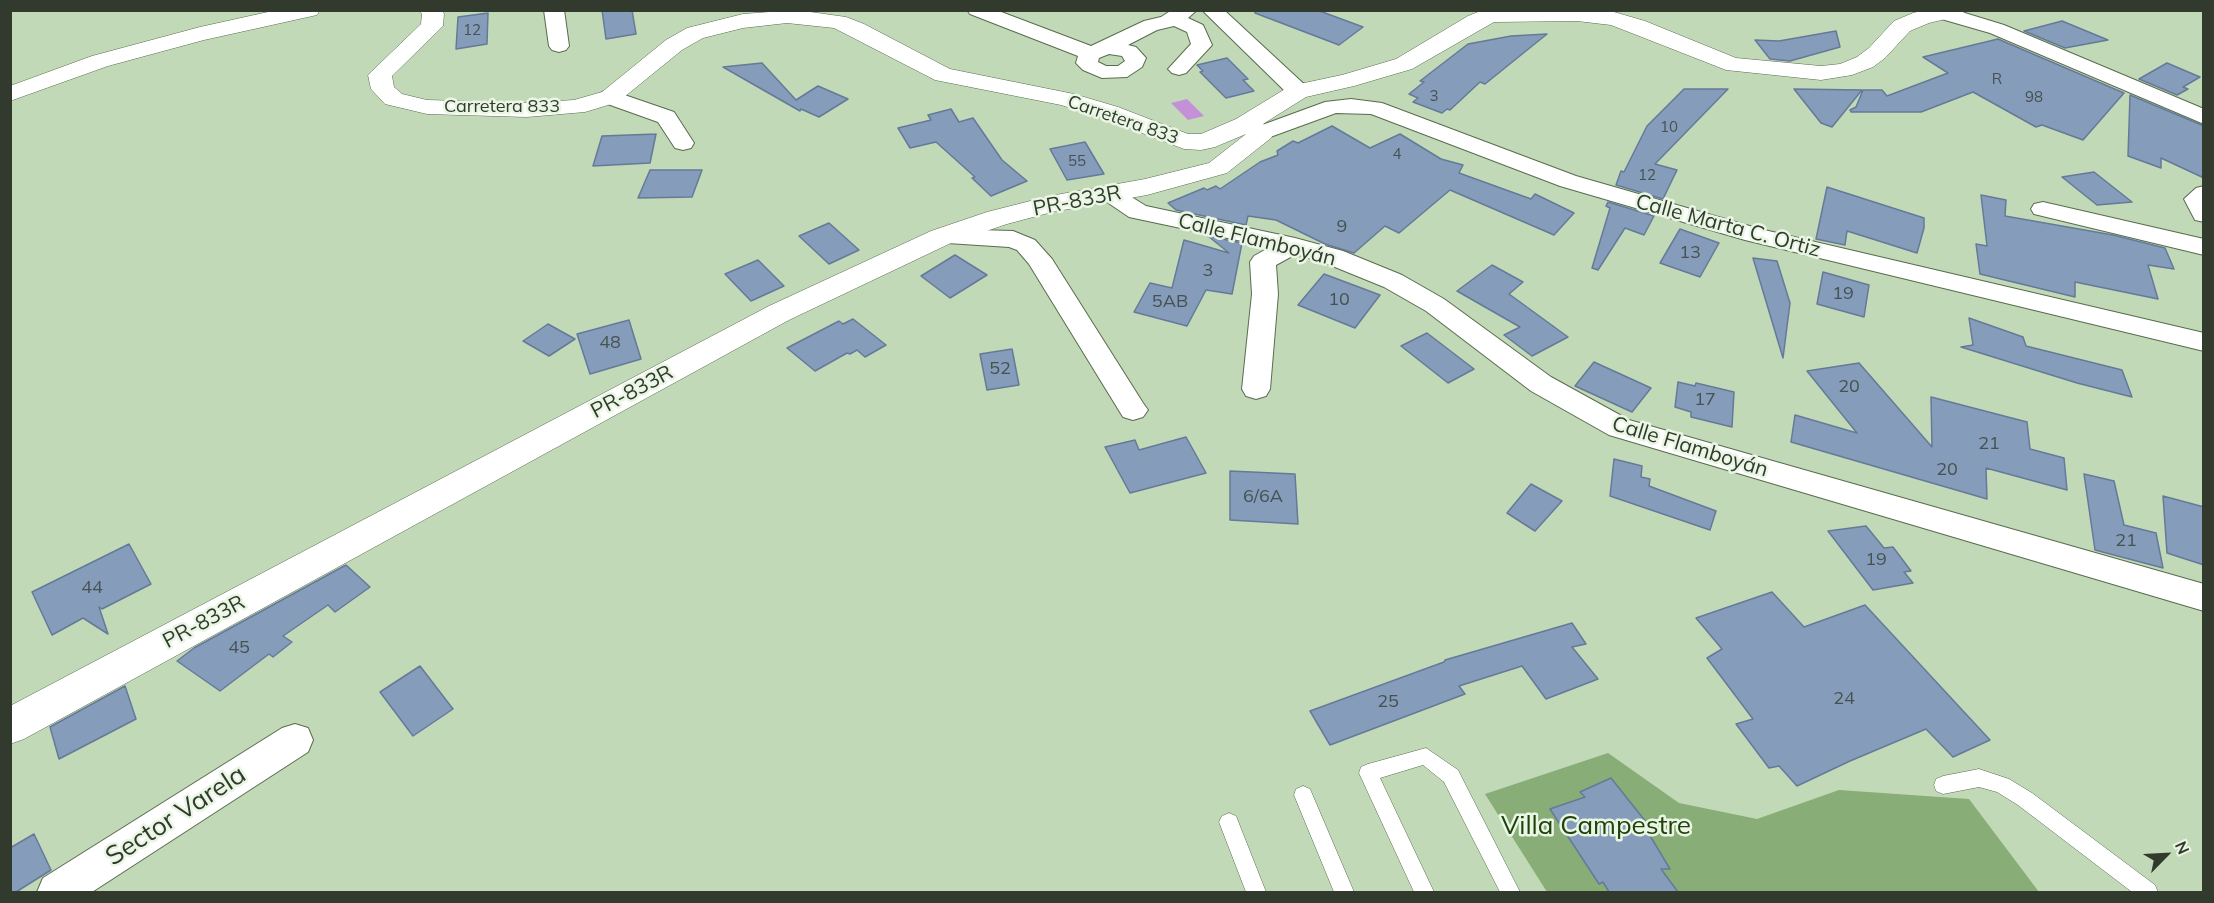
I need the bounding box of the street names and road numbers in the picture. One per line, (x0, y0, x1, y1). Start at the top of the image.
street label: Carretera 833 (1065, 91, 1181, 149)
street label: Carretera 833 (444, 96, 560, 118)
street label: PR-833R (1031, 180, 1123, 222)
street label: Calle Marta C. Ortiz (1633, 189, 1823, 263)
street label: Calle Flamboyán (1175, 208, 1339, 272)
street label: PR-833R (587, 360, 677, 424)
street label: Calle Flamboyán (1609, 411, 1771, 483)
street label: PR-833R (159, 590, 249, 654)
street label: Sector Varela (100, 759, 252, 873)

